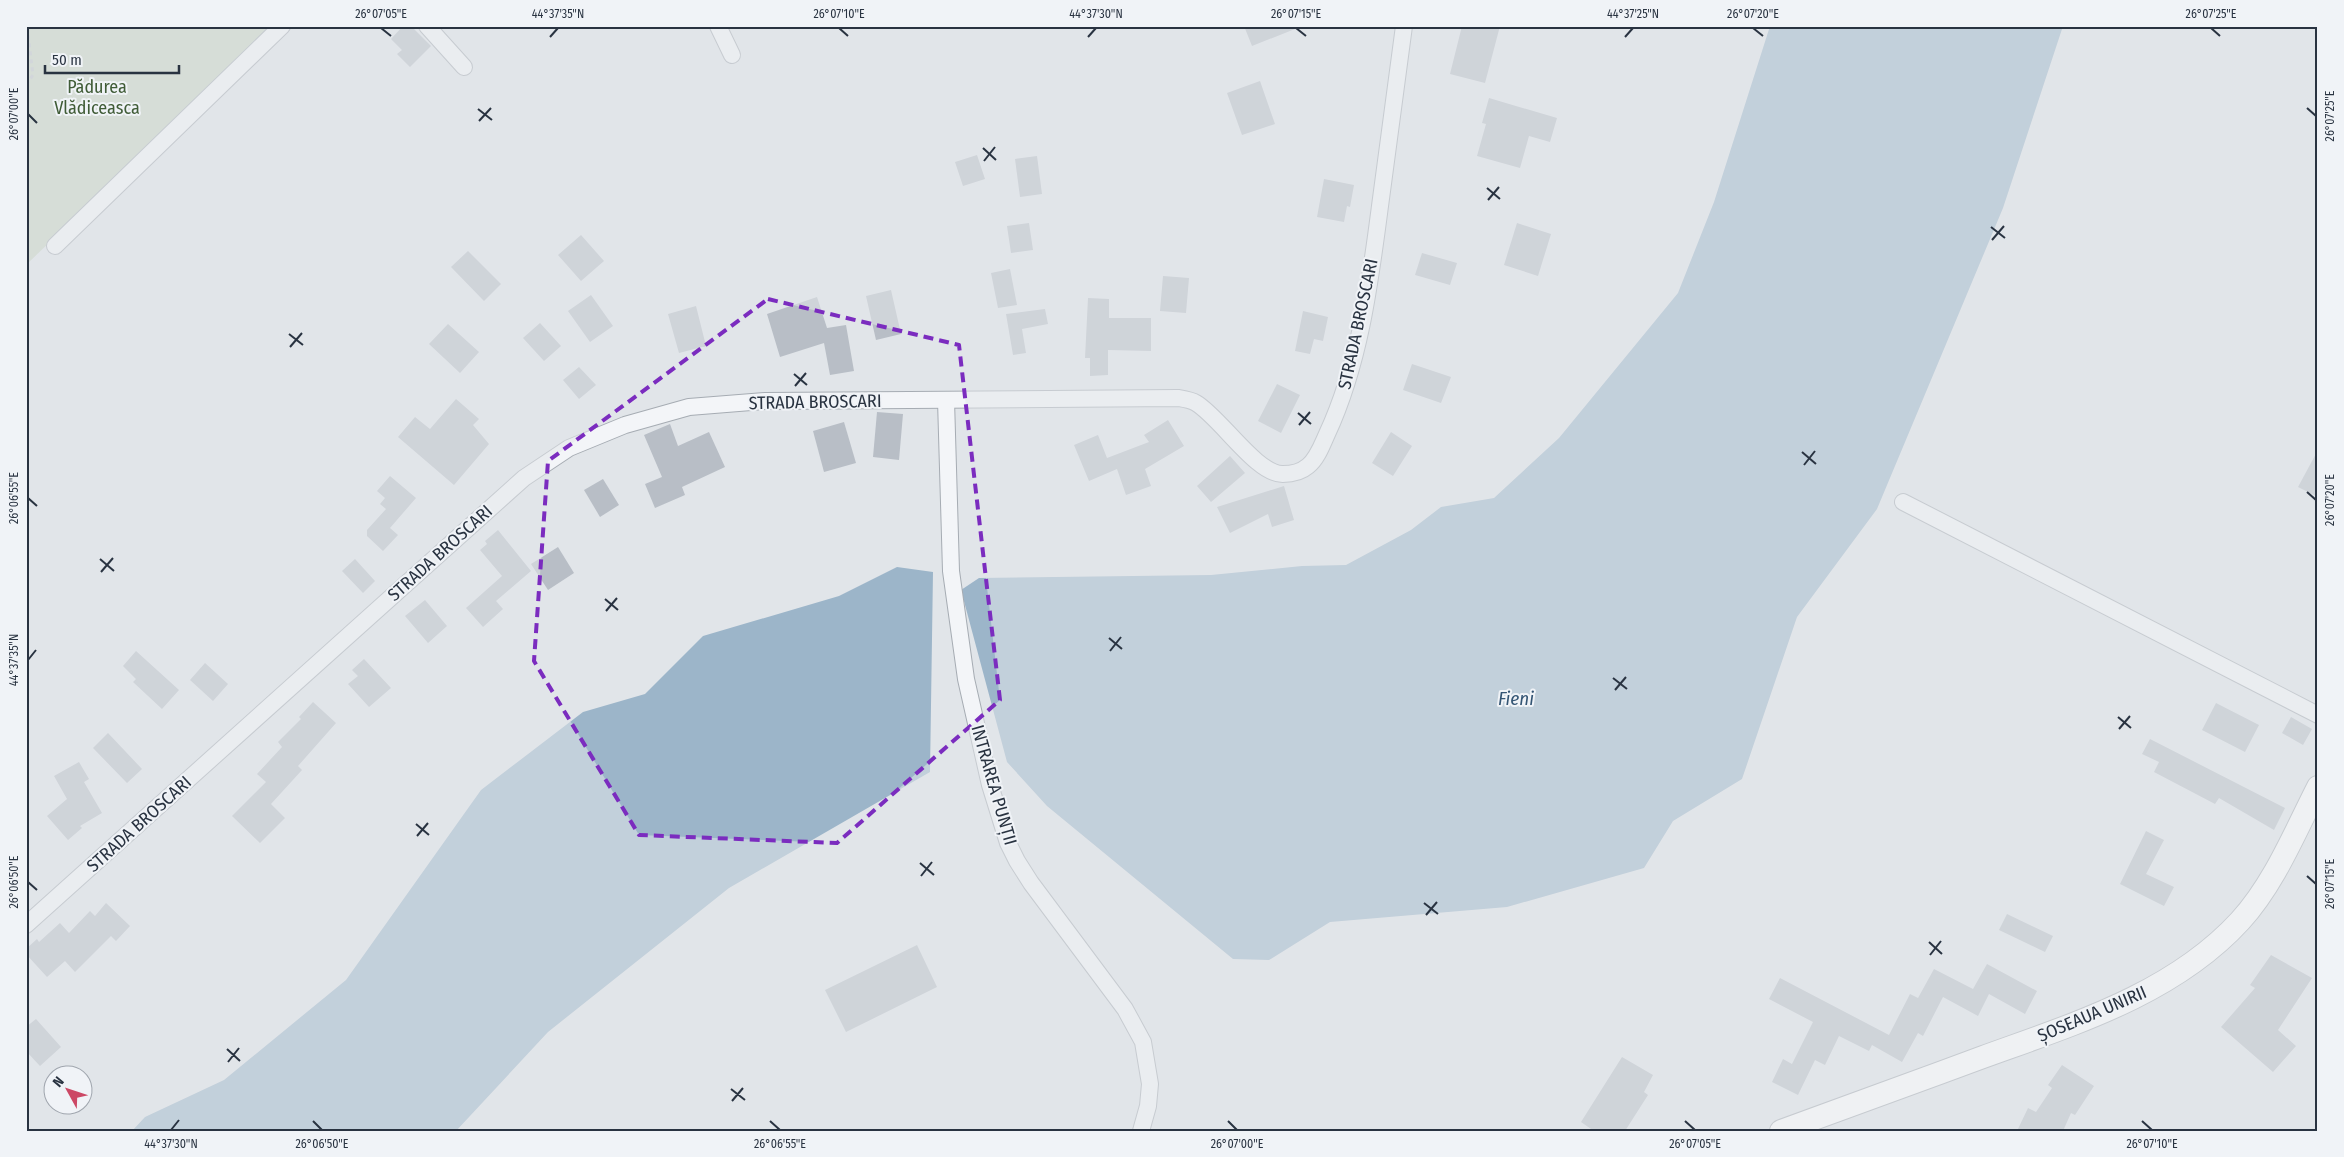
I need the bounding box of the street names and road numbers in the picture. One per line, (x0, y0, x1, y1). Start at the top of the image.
street label: STRADA BROSCARI (1333, 257, 1383, 391)
street label: STRADA BROSCARI (748, 390, 882, 414)
street label: STRADA BROSCARI (383, 500, 497, 606)
street label: INTRAREA PUNȚII (966, 722, 1022, 848)
street label: STRADA BROSCARI (82, 771, 196, 877)
street label: ȘOSEAUA UNIRII (2034, 981, 2150, 1047)

